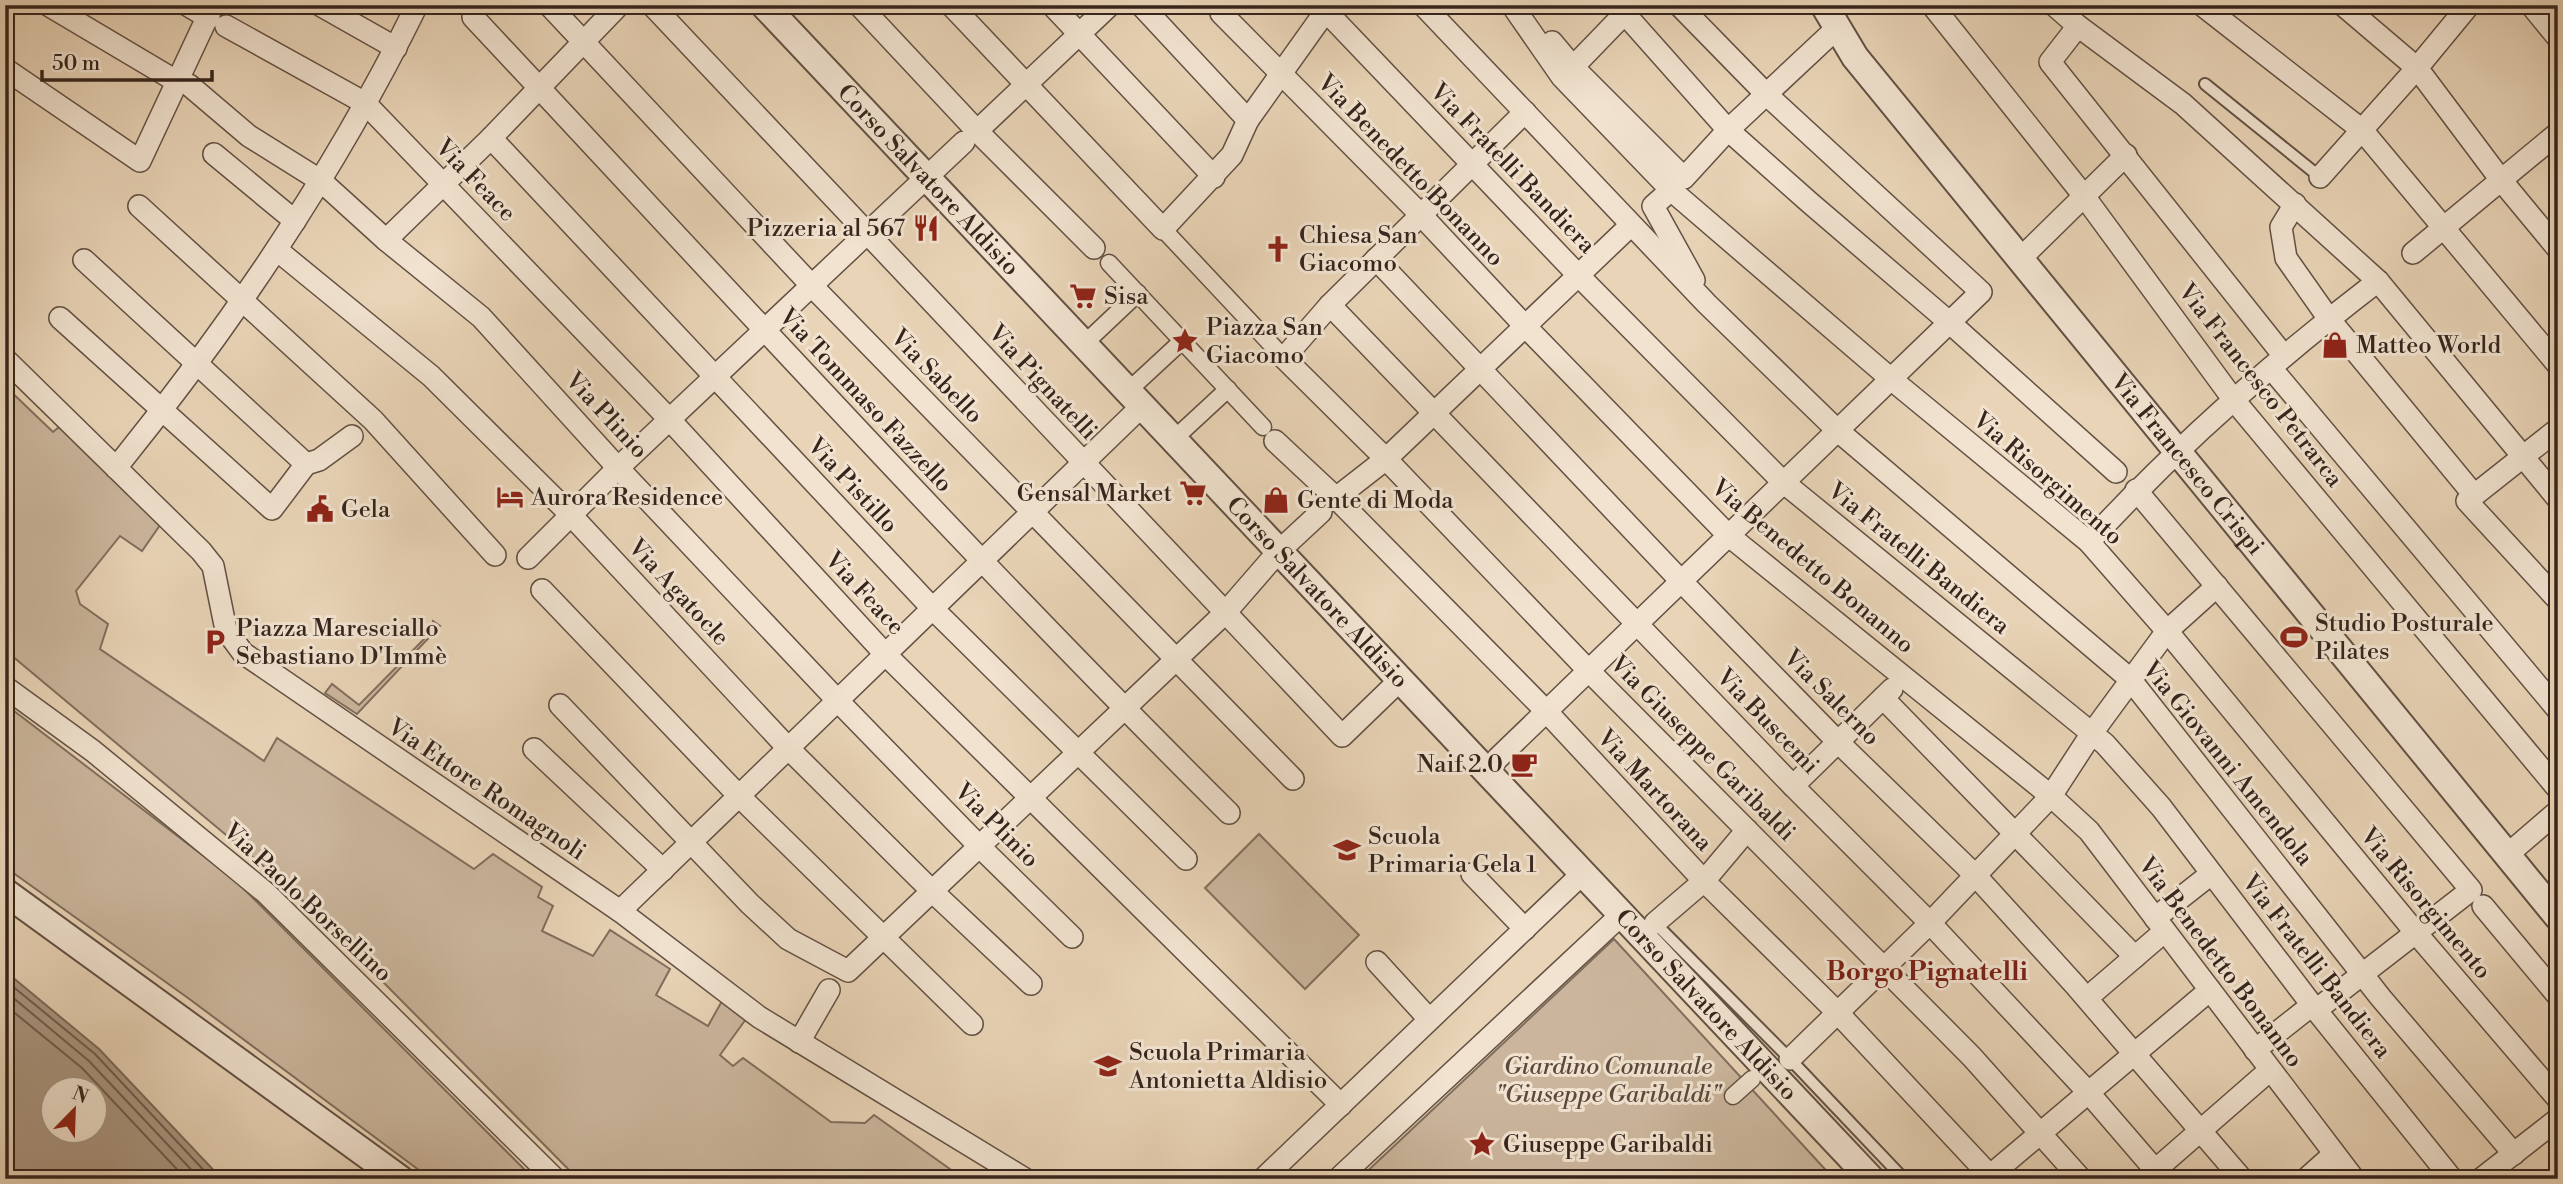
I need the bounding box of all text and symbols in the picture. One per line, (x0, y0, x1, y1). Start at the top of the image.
scale bar (42, 38, 212, 82)
text: 50 m (52, 51, 100, 77)
street label: Via Benedetto Bonanno (1310, 67, 1510, 273)
street label: Via Fratelli Bandiera (1422, 76, 1602, 261)
street label: Corso Salvatore Aldisio (830, 78, 1026, 283)
street label: Via Feace (428, 132, 522, 228)
restaurant icon: Pizzeria al 567 (911, 213, 941, 243)
place label: Pizzeria al 567 (747, 214, 905, 244)
place label: Chiesa San Giacomo (1299, 221, 1418, 279)
church icon: Chiesa San Giacomo (1263, 234, 1293, 264)
street label: Via Francesco Petrarca (2171, 277, 2350, 494)
supermarket icon: Sisa (1068, 281, 1098, 311)
place label: Sisa (1104, 282, 1149, 312)
street label: Via Tommaso Fazzello (771, 301, 959, 499)
place label: Piazza San Giacomo (1206, 313, 1323, 371)
street label: Via Pignatelli (981, 318, 1103, 447)
street label: Via Sabello (883, 322, 989, 430)
place icon: Piazza San Giacomo (1170, 326, 1200, 356)
shop icon: Matteo World (2320, 330, 2350, 360)
place label: Matteo World (2356, 331, 2501, 361)
street label: Via Plinio (558, 365, 654, 465)
street label: Via Francesco Crispi (2103, 367, 2270, 562)
street label: Via Risorgimento (1965, 405, 2128, 552)
street label: Via Pistillo (800, 431, 904, 540)
street label: Via Benedetto Bonanno (1704, 472, 1920, 661)
street label: Via Fratelli Bandiera (1820, 475, 2016, 642)
supermarket icon: Gensal Market (1178, 478, 1208, 508)
place label: Gensal Market (1017, 479, 1172, 509)
hotel icon: Aurora Residence (495, 482, 525, 512)
place label: Aurora Residence (530, 483, 723, 513)
shop icon: Gente di Moda (1261, 485, 1291, 515)
place label: Gente di Moda (1297, 486, 1454, 516)
street label: Corso Salvatore Aldisio (1219, 491, 1414, 695)
public building icon: Gela (305, 494, 335, 524)
place label: Gela (341, 495, 391, 525)
street label: Via Agatocle (620, 532, 735, 652)
street label: Via Feace (817, 545, 911, 642)
place label: Studio Posturale Pilates (2315, 609, 2494, 667)
place label: Piazza Maresciallo Sebastiano D'Immè (236, 614, 447, 672)
sports icon: Studio Posturale Pilates (2279, 622, 2309, 652)
parking icon: Piazza Maresciallo Sebastiano D'Immè (200, 627, 230, 657)
street label: Via Salerno (1776, 642, 1886, 752)
street label: Via Giuseppe Garibaldi (1602, 649, 1802, 848)
street label: Via Giovanni Amendola (2135, 654, 2320, 873)
street label: Via Buscemi (1709, 662, 1825, 781)
street label: Via Ettore Romagnoli (381, 712, 592, 867)
street label: Via Martorana (1590, 723, 1719, 858)
cafe icon: Naif 2.0 (1509, 749, 1539, 779)
place label: Naif 2.0 (1417, 750, 1503, 780)
street label: Via Plinio (947, 776, 1045, 874)
street label: Via Paolo Borsellino (216, 816, 398, 989)
street label: Via Risorgimento (2352, 821, 2497, 986)
place label: Scuola Primaria Gela 1 (1368, 822, 1537, 880)
school or university icon: Scuola Primaria Gela 1 (1332, 835, 1362, 865)
street label: Via Benedetto Bonanno (2131, 851, 2309, 1074)
street label: Via Fratelli Bandiera (2234, 868, 2398, 1065)
street label: Corso Salvatore Aldisio (1608, 903, 1803, 1108)
district label: Borgo Pignatelli (1826, 956, 2028, 988)
place label: Scuola Primaria Antonietta Aldisio (1128, 1038, 1327, 1096)
school or university icon: Scuola Primaria Antonietta Aldisio (1093, 1051, 1123, 1081)
park label: Giardino Comunale "Giuseppe Garibaldi" (1495, 1052, 1723, 1110)
north arrow (38, 1076, 108, 1146)
text: N (69, 1081, 92, 1109)
place icon: Giuseppe Garibaldi (1467, 1129, 1497, 1159)
place label: Giuseppe Garibaldi (1503, 1130, 1713, 1160)

